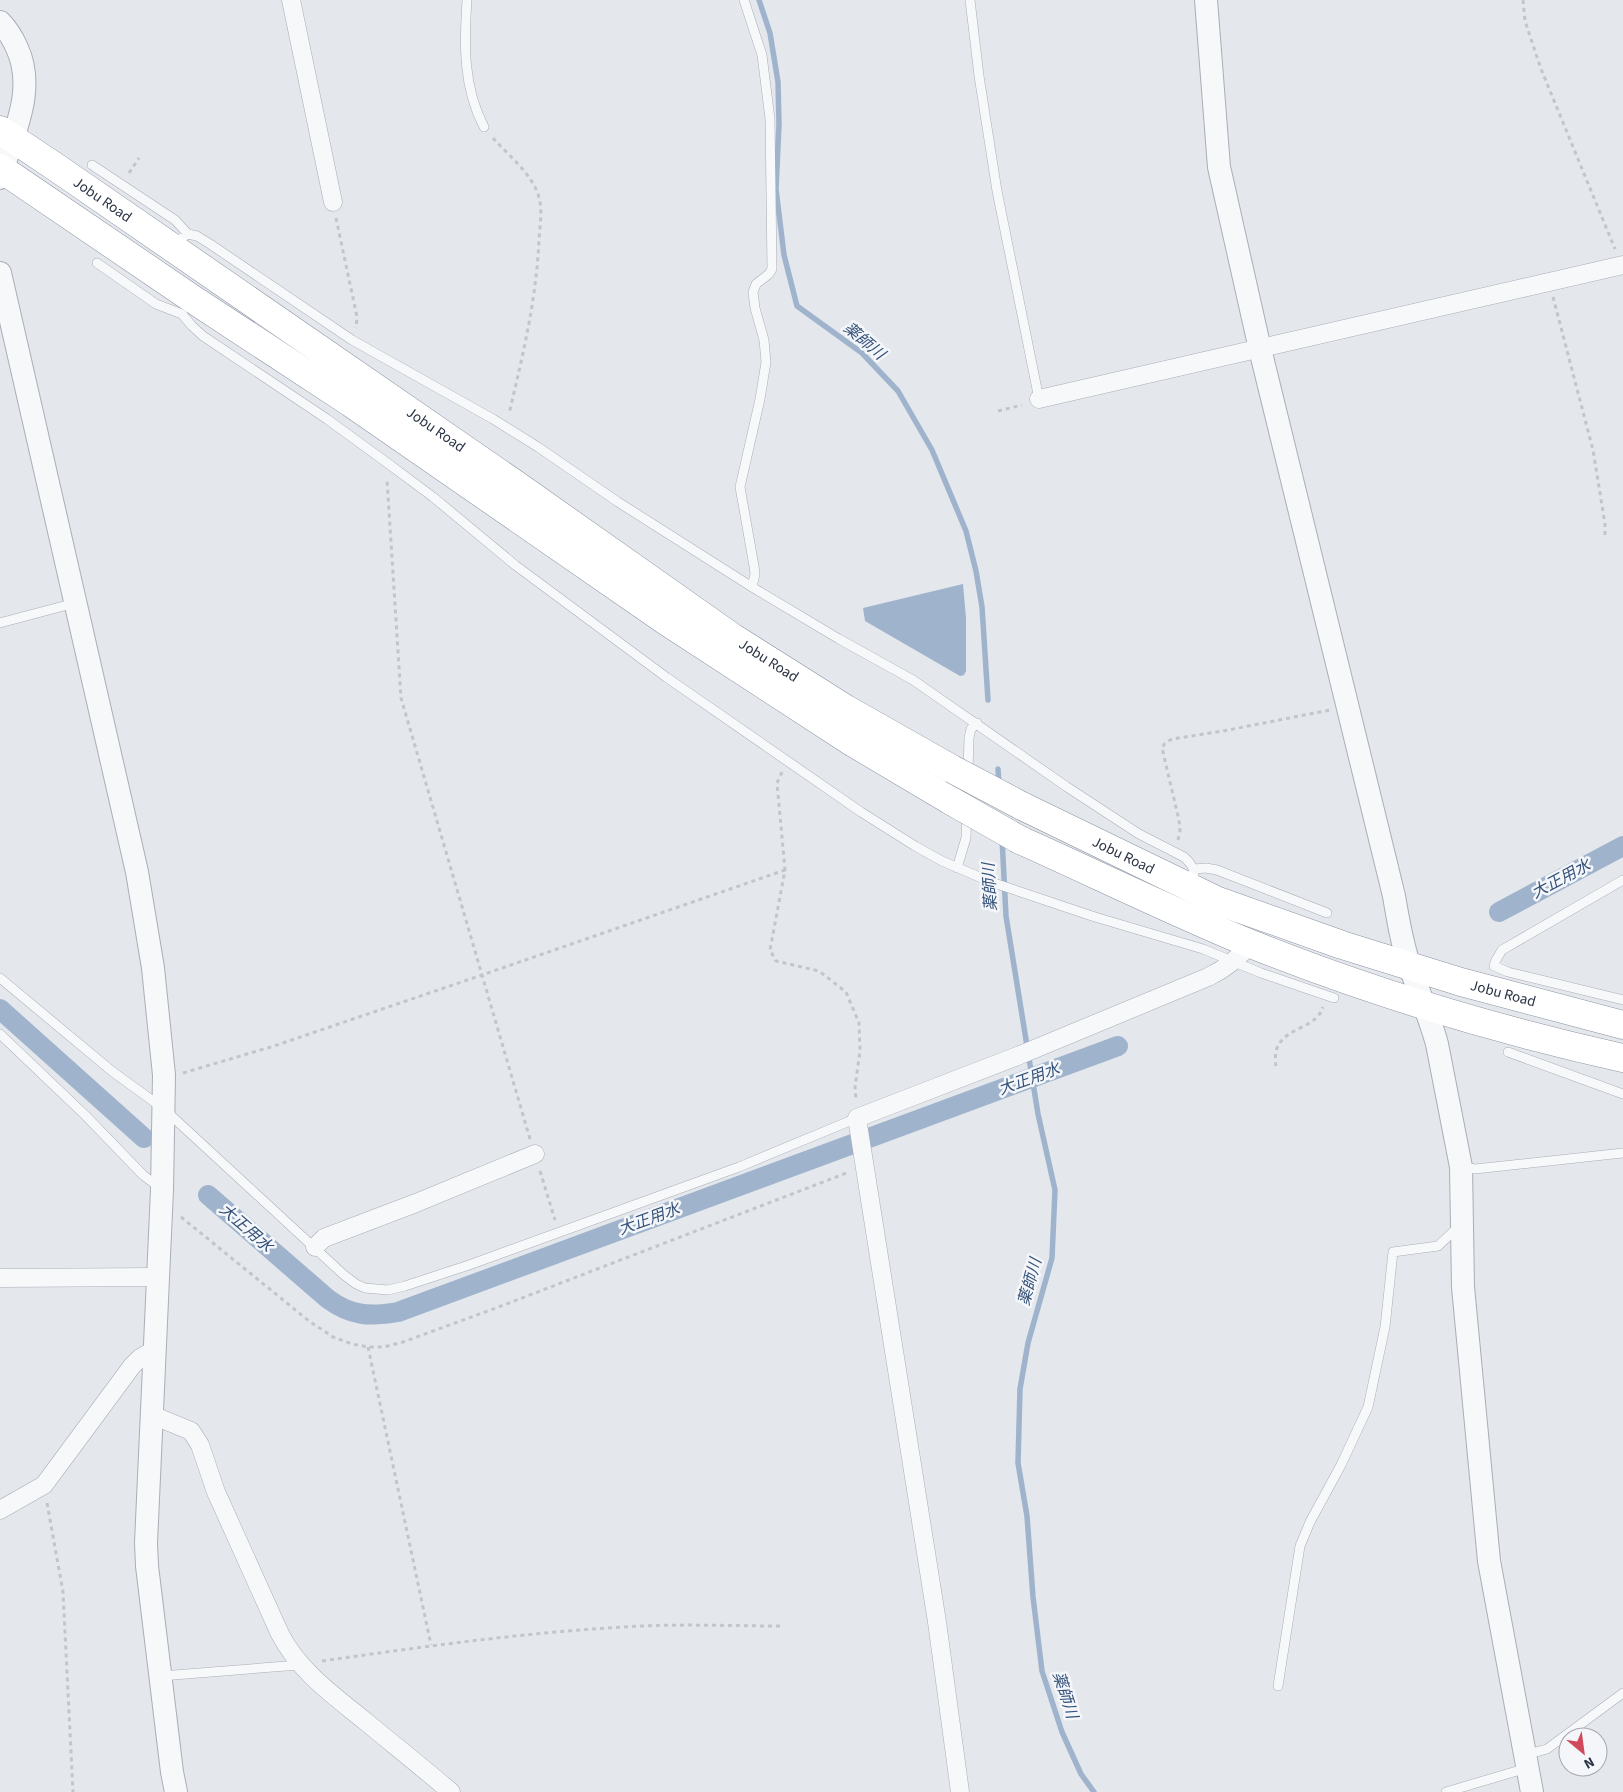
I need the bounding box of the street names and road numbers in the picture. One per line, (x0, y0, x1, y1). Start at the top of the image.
street label: Jobu Road (69, 172, 136, 227)
street label: Jobu Road (402, 402, 470, 457)
street label: Jobu Road (735, 633, 803, 687)
street label: Jobu Road (1089, 831, 1158, 879)
street label: Jobu Road (1468, 974, 1538, 1012)

